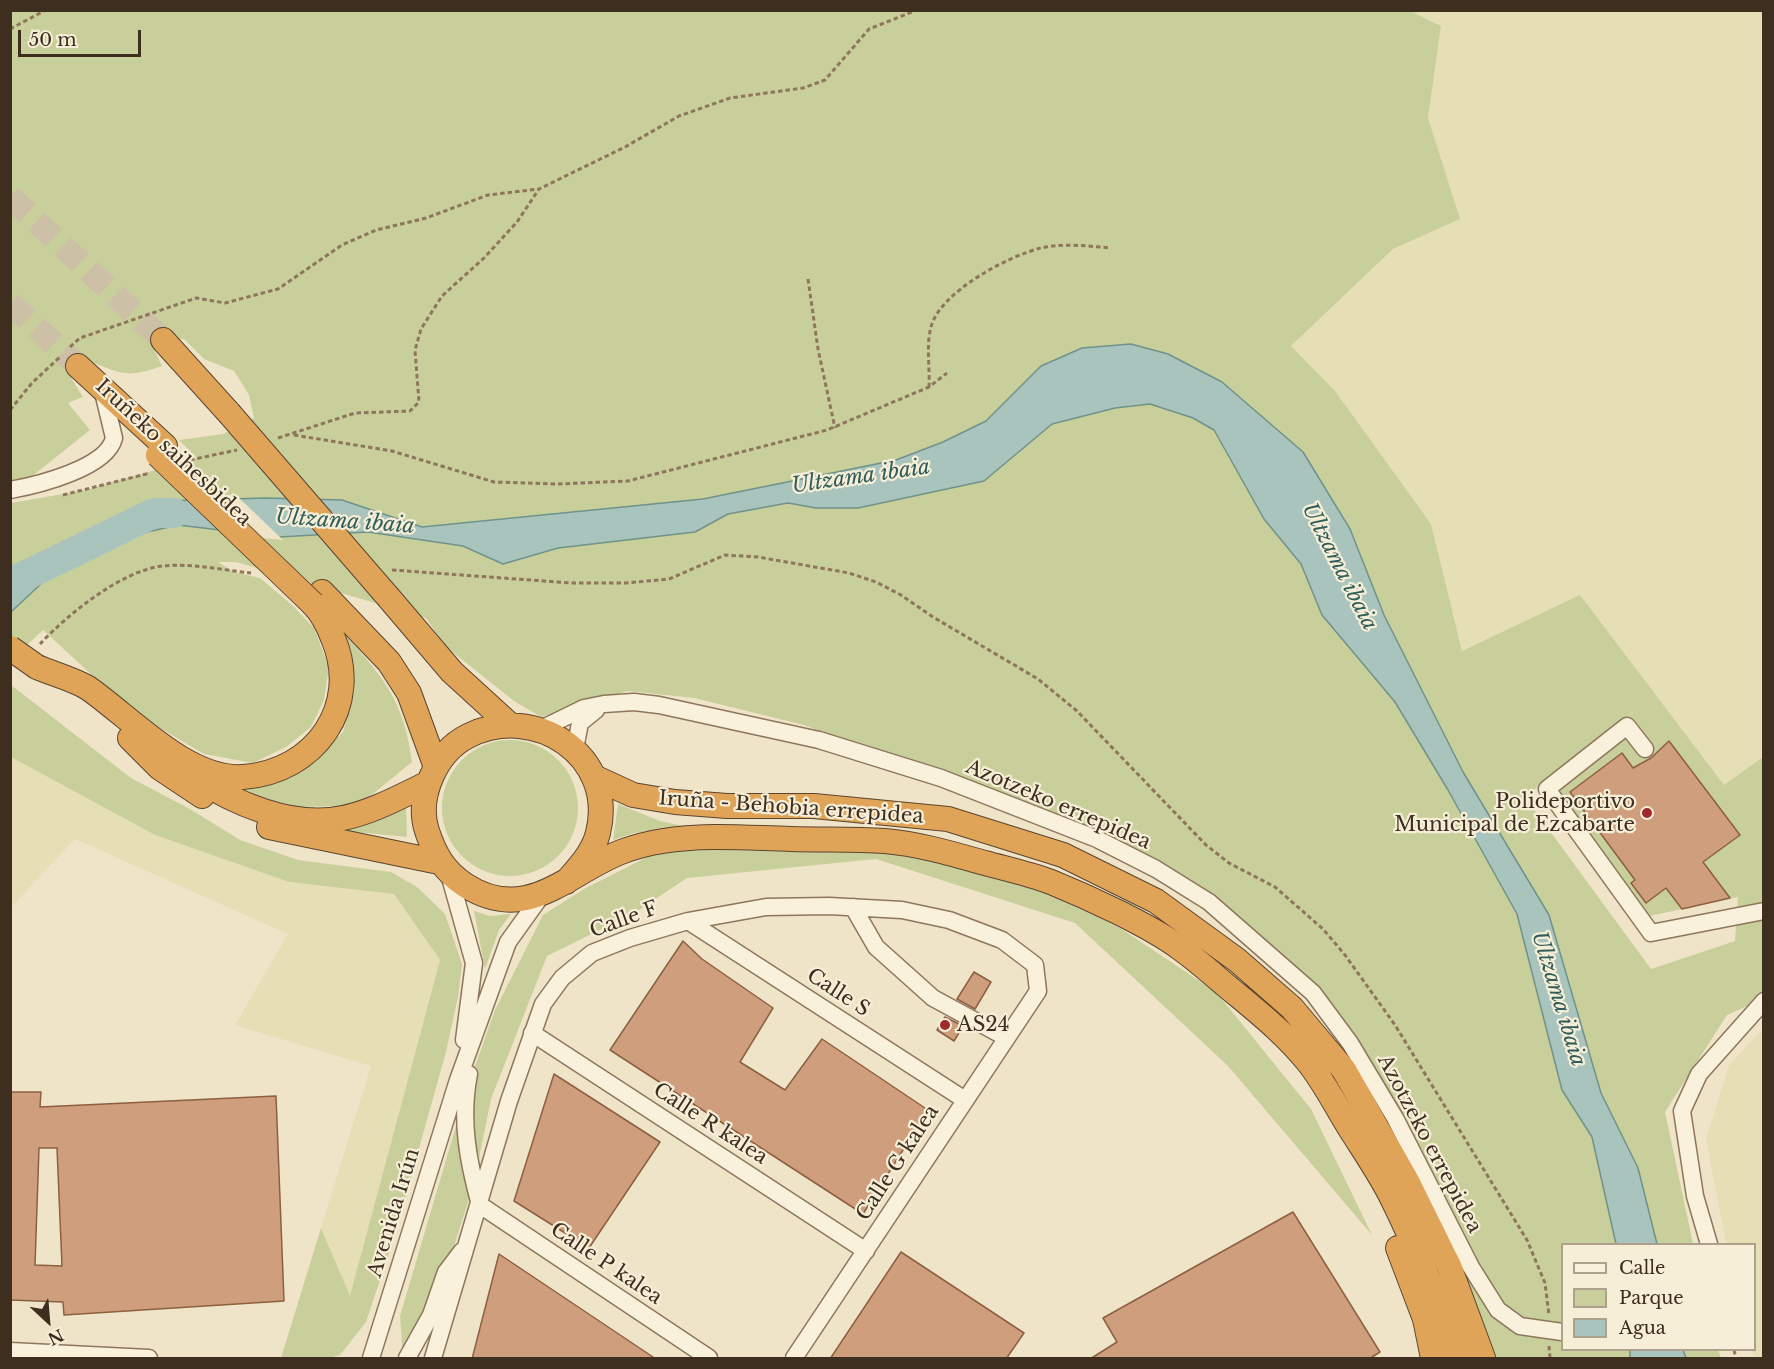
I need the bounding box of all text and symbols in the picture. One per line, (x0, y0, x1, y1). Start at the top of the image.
scale bar (21, 18, 144, 56)
text: 50 m (29, 29, 77, 51)
street label: Iruñeko saihesbidea (90, 375, 256, 531)
water label: Ultzama ibaia (790, 455, 932, 499)
water label: Ultzama ibaia (1296, 499, 1382, 635)
water label: Ultzama ibaia (275, 505, 415, 539)
street label: Azotzeko errepidea (962, 755, 1154, 855)
street label: Iruña - Behobia errepidea (658, 787, 924, 829)
place label: Polideportivo Municipal de Ezcabarte (1394, 790, 1635, 837)
marker: Polideportivo Municipal de Ezcabarte (1640, 806, 1654, 820)
street label: Calle F (587, 897, 661, 943)
water label: Ultzama ibaia (1526, 929, 1590, 1069)
street label: Calle S (802, 964, 874, 1022)
place label: AS24 (957, 1013, 1009, 1037)
marker: AS24 (938, 1018, 952, 1032)
street label: Azotzeko errepidea (1372, 1051, 1486, 1237)
street label: Calle R kalea (648, 1078, 772, 1170)
street label: Calle G kalea (852, 1101, 944, 1225)
street label: Avenida Irún (363, 1146, 425, 1280)
street label: Calle P kalea (546, 1218, 666, 1310)
legend (1561, 1243, 1756, 1351)
text: Calle (1619, 1257, 1665, 1279)
text: Parque (1619, 1287, 1684, 1309)
north arrow (18, 1291, 78, 1351)
text: Agua (1619, 1317, 1666, 1339)
text: N (45, 1325, 67, 1349)

